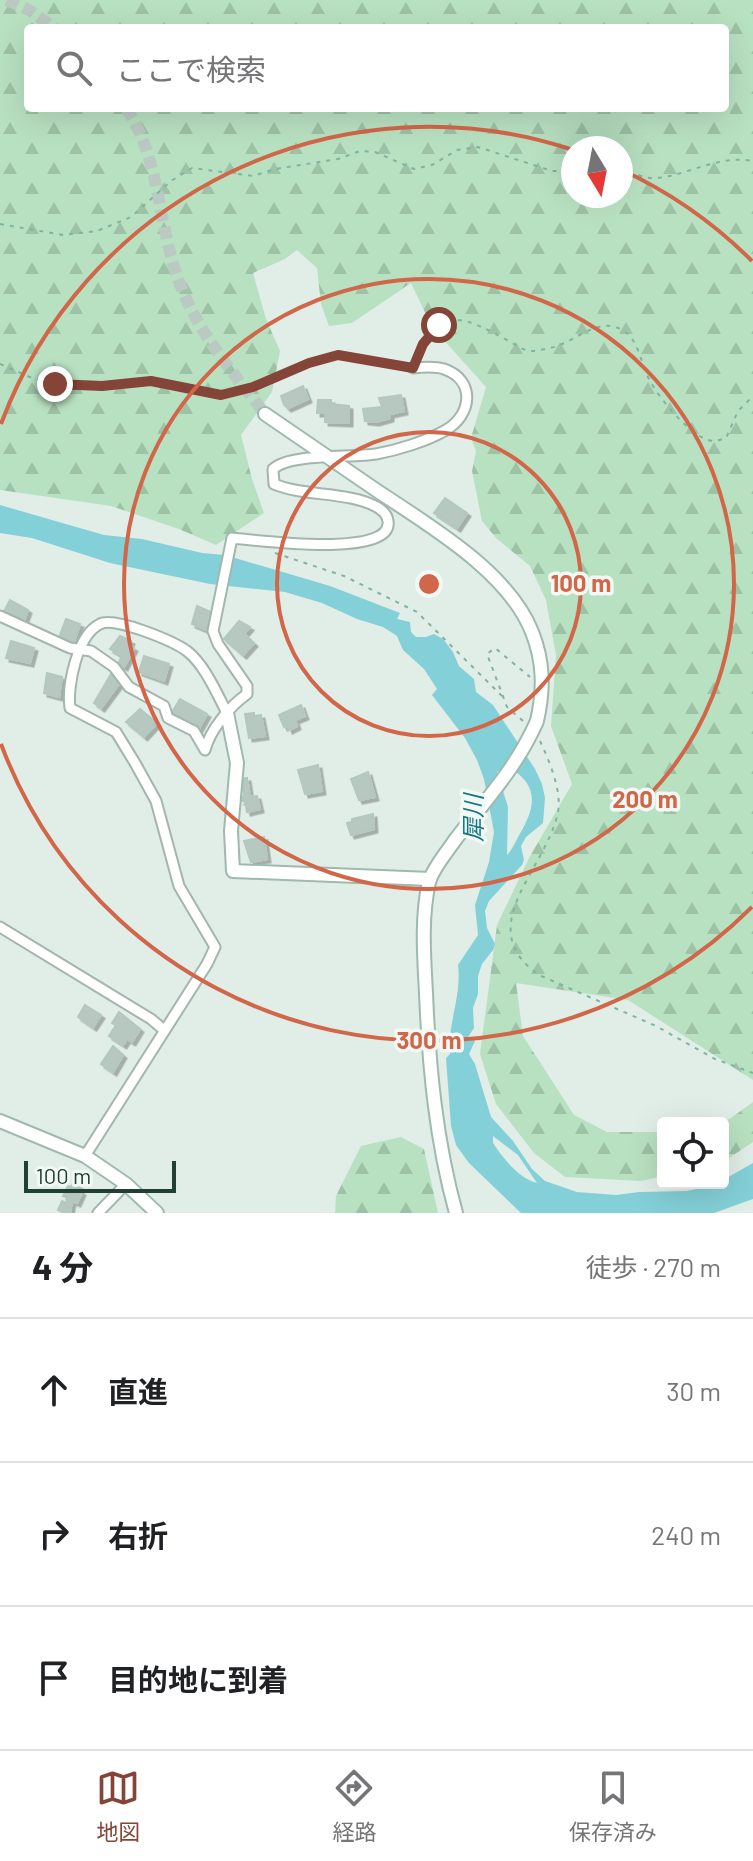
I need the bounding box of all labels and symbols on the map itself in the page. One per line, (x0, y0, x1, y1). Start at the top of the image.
north arrow (561, 136, 633, 208)
route start (421, 307, 457, 343)
route end (37, 366, 73, 402)
text: 100 m (551, 568, 611, 597)
centre of rings (415, 570, 443, 598)
text: 200 m (612, 784, 678, 813)
water label: 犀川 (458, 791, 487, 842)
text: 300 m (396, 1025, 462, 1054)
scale bar (24, 1157, 176, 1193)

